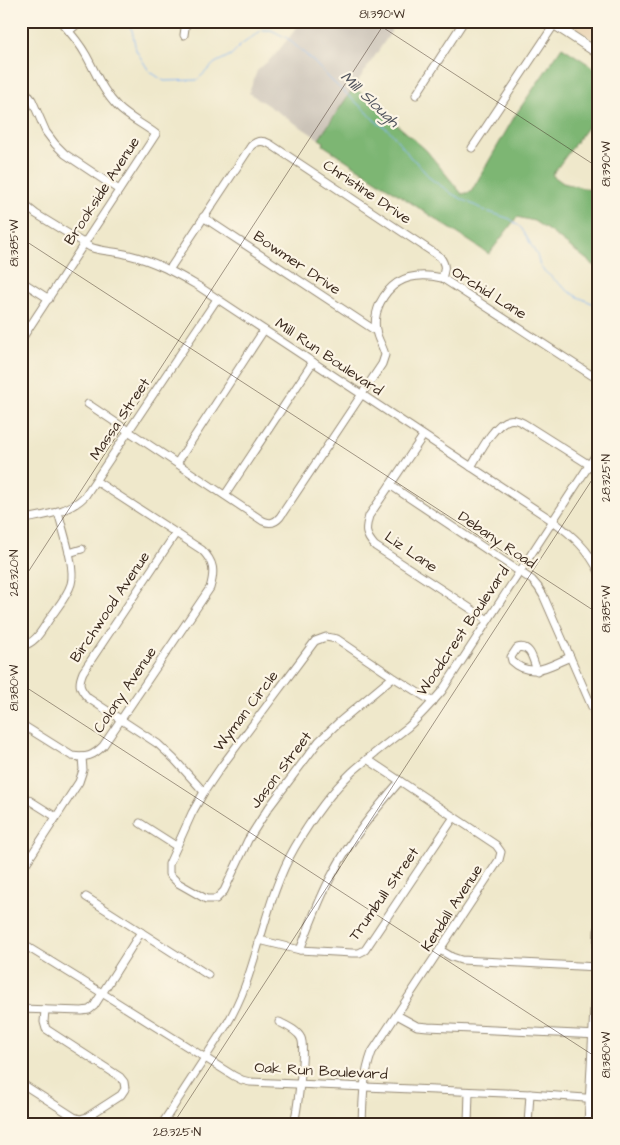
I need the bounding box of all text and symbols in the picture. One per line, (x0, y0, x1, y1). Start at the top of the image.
text: 81.390°W (359, 6, 405, 23)
water label: Mill Slough (335, 66, 405, 133)
street label: Brookside Avenue (59, 133, 145, 249)
text: 81.390°W (598, 141, 615, 187)
street label: Christine Drive (319, 155, 415, 229)
text: 81.385°W (6, 219, 23, 267)
street label: Bowmer Drive (249, 226, 345, 300)
street label: Orchid Lane (447, 262, 531, 324)
street label: Mill Run Boulevard (271, 313, 387, 401)
street label: Massa Street (85, 374, 155, 464)
text: 28.325°N (598, 454, 615, 502)
street label: Debany Road (453, 506, 540, 575)
street label: Liz Lane (380, 527, 442, 577)
street label: Birchwood Avenue (65, 547, 155, 667)
text: 28.320°N (6, 549, 23, 597)
street label: Woodcrest Boulevard (412, 562, 515, 700)
text: 81.385°W (598, 585, 615, 633)
street label: Colony Avenue (88, 643, 163, 738)
text: 81.380°W (6, 664, 23, 711)
street label: Wyman Circle (209, 666, 284, 756)
street label: Jason Street (245, 727, 317, 813)
street label: Trumbull Street (344, 843, 424, 945)
street label: Kendall Avenue (416, 861, 488, 955)
text: 81.380°W (598, 1031, 615, 1078)
street label: Oak Run Boulevard (254, 1057, 388, 1085)
text: 28.325°N (153, 1124, 201, 1141)

